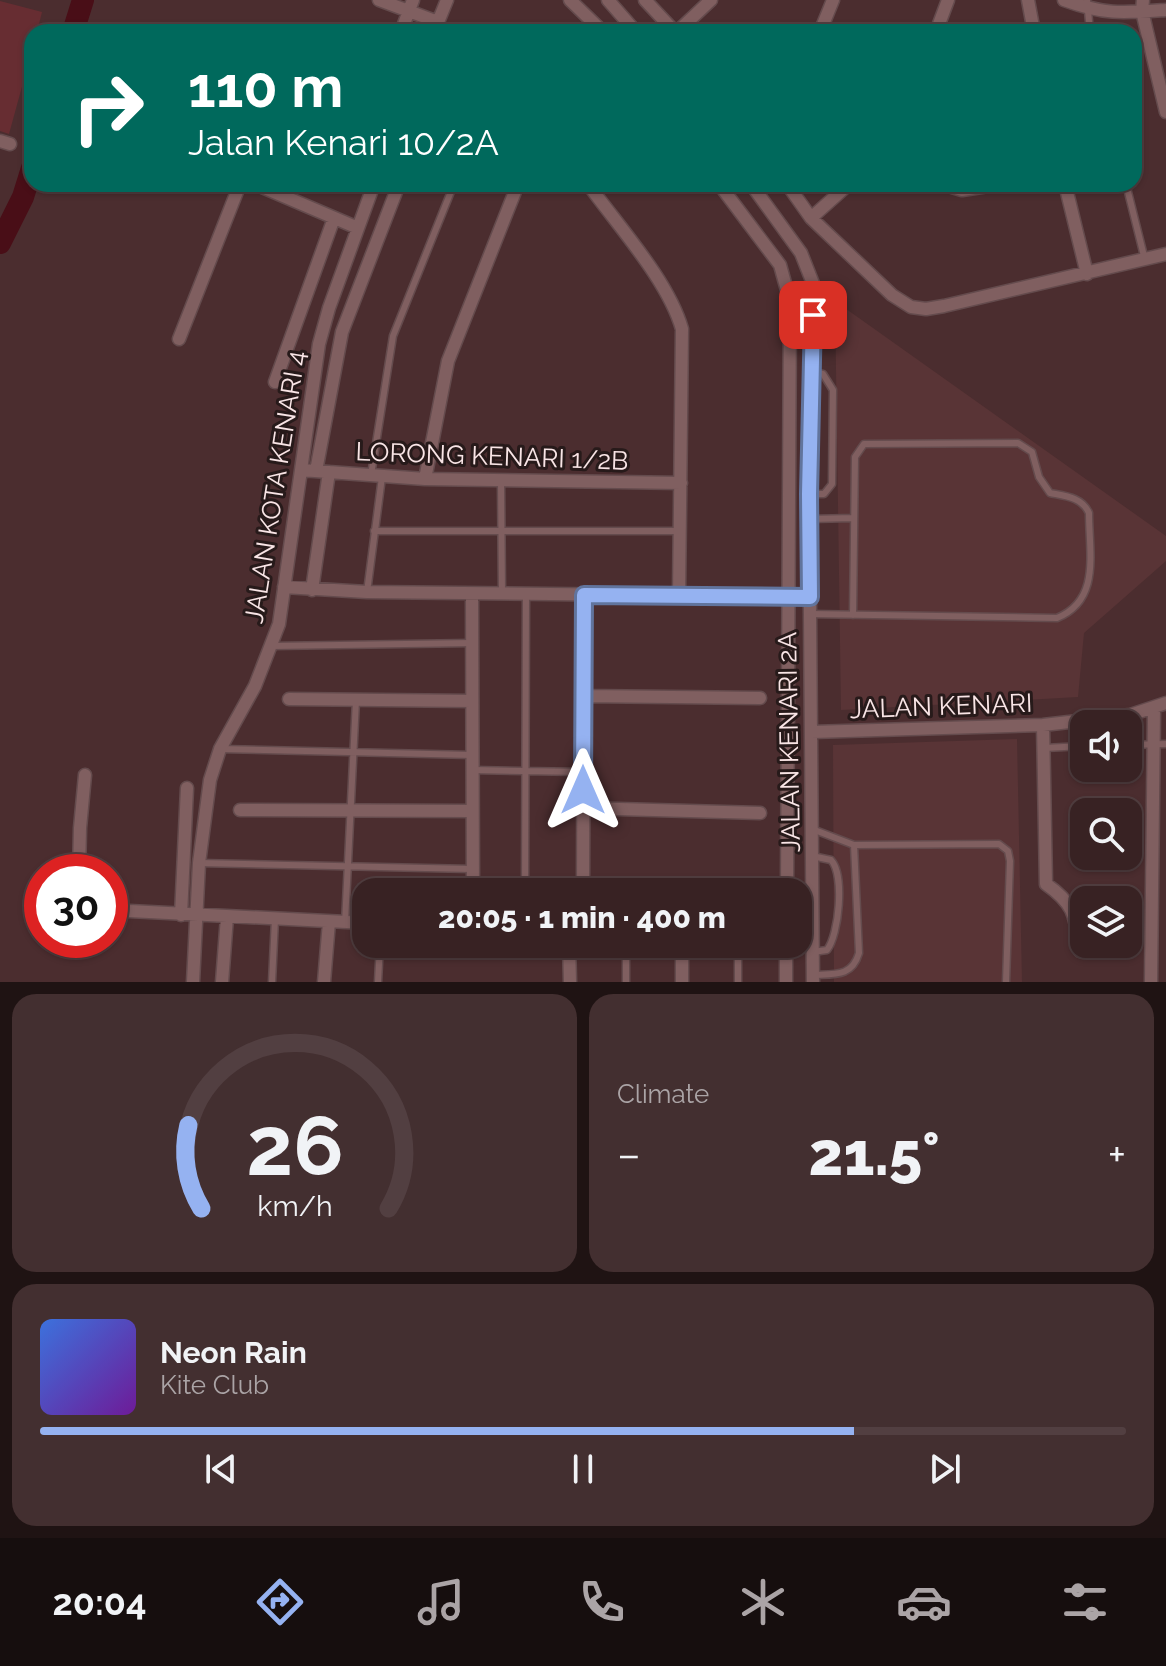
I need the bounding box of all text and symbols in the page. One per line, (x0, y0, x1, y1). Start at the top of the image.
text: 110 m (188, 54, 343, 120)
icon: right (56, 56, 160, 160)
text: Jalan Kenari 10/2A (188, 121, 499, 163)
pin (779, 281, 847, 349)
icon: arrive (791, 293, 835, 337)
street label: JALAN KOTA KENARI 4 (239, 349, 311, 625)
street label: LORONG KENARI 1/2B (355, 436, 629, 476)
street label: JALAN KENARI 2A (772, 631, 806, 852)
street label: JALAN KENARI (849, 688, 1033, 724)
map controls (1070, 710, 1142, 958)
button: sound (1070, 710, 1142, 782)
position arrow (541, 748, 625, 832)
button: search (1070, 798, 1142, 870)
speed limit sign: 30 (24, 854, 128, 958)
button: layers (1070, 886, 1142, 958)
text: 20:05 · 1 min · 400 m (438, 900, 726, 935)
text: Climate (617, 1079, 709, 1109)
text: 26 (246, 1097, 343, 1194)
text: 21.5° (809, 1119, 940, 1189)
text: − (617, 1129, 641, 1180)
text: + (1108, 1129, 1126, 1180)
text: km/h (257, 1189, 332, 1223)
text: Neon Rain (160, 1335, 307, 1370)
text: Kite Club (160, 1370, 269, 1400)
icon: previous (199, 1447, 243, 1491)
icon: pause (561, 1447, 605, 1491)
icon: next (923, 1447, 967, 1491)
icon: directions (252, 1574, 308, 1630)
icon: music (413, 1574, 469, 1630)
icon: phone (574, 1574, 630, 1630)
icon: climate (735, 1574, 791, 1630)
icon: car (896, 1574, 952, 1630)
icon: filters (1057, 1574, 1113, 1630)
text: 20:04 (53, 1581, 147, 1623)

